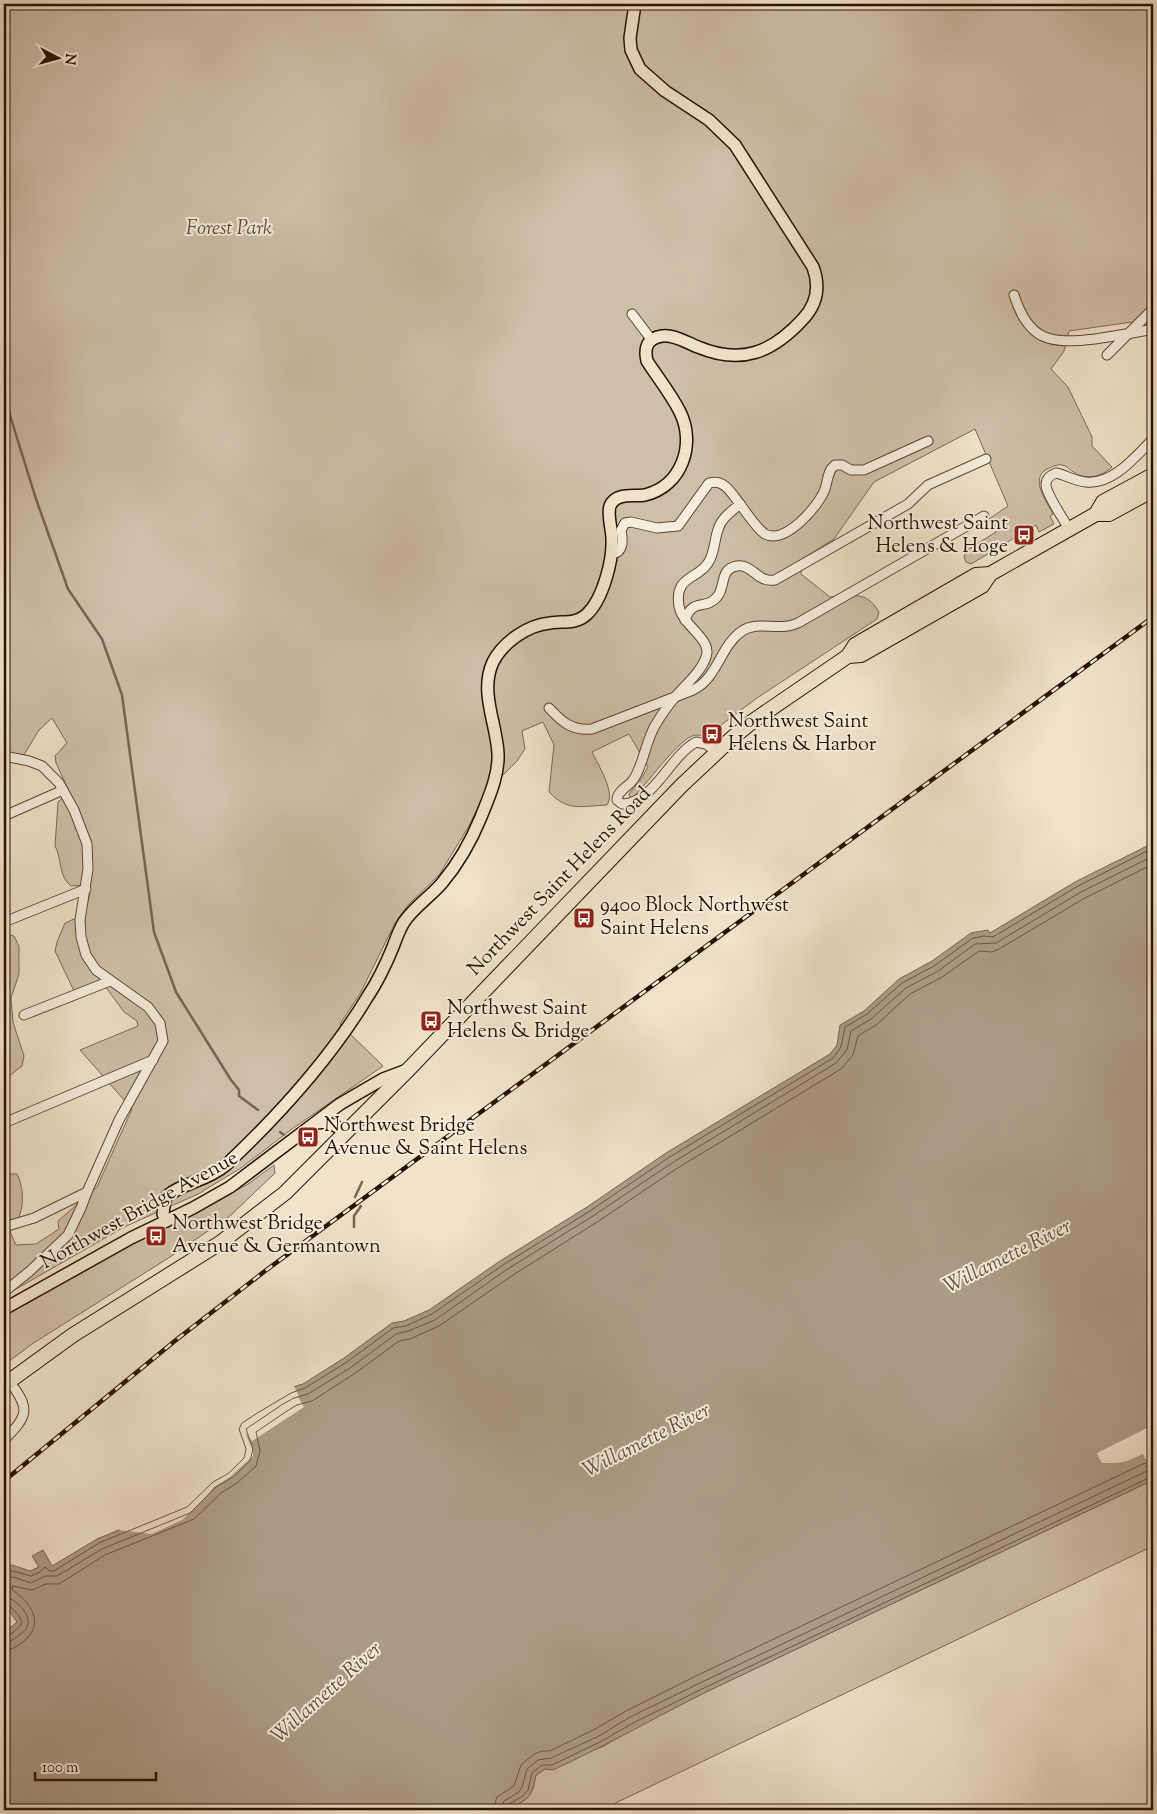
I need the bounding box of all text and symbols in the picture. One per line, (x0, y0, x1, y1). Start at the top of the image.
north arrow (32, 32, 82, 82)
text: N (58, 53, 79, 66)
park label: Forest Park (186, 215, 272, 244)
place label: Northwest Saint Helens & Hoge (868, 510, 1008, 562)
bus stop icon: Northwest Saint Helens & Hoge (1012, 523, 1036, 547)
place label: Northwest Saint Helens & Harbor (728, 708, 877, 760)
bus stop icon: Northwest Saint Helens & Harbor (700, 722, 724, 746)
street label: Northwest Saint Helens Road (462, 781, 658, 983)
place label: 9400 Block Northwest Saint Helens (600, 892, 789, 944)
bus stop icon: 9400 Block Northwest Saint Helens (572, 906, 596, 930)
place label: Northwest Saint Helens & Bridge (447, 995, 590, 1047)
bus stop icon: Northwest Saint Helens & Bridge (419, 1009, 443, 1033)
place label: Northwest Bridge Avenue & Saint Helens (324, 1112, 527, 1164)
bus stop icon: Northwest Bridge Avenue & Saint Helens (296, 1125, 320, 1149)
street label: Northwest Bridge Avenue (36, 1145, 244, 1277)
place label: Northwest Bridge Avenue & Germantown (172, 1210, 381, 1262)
water label: Willamette River (939, 1212, 1078, 1302)
bus stop icon: Northwest Bridge Avenue & Germantown (144, 1224, 168, 1248)
water label: Willamette River (578, 1396, 717, 1486)
water label: Willamette River (265, 1635, 389, 1751)
scale bar (35, 1749, 156, 1781)
text: 100 m (42, 1758, 79, 1779)

